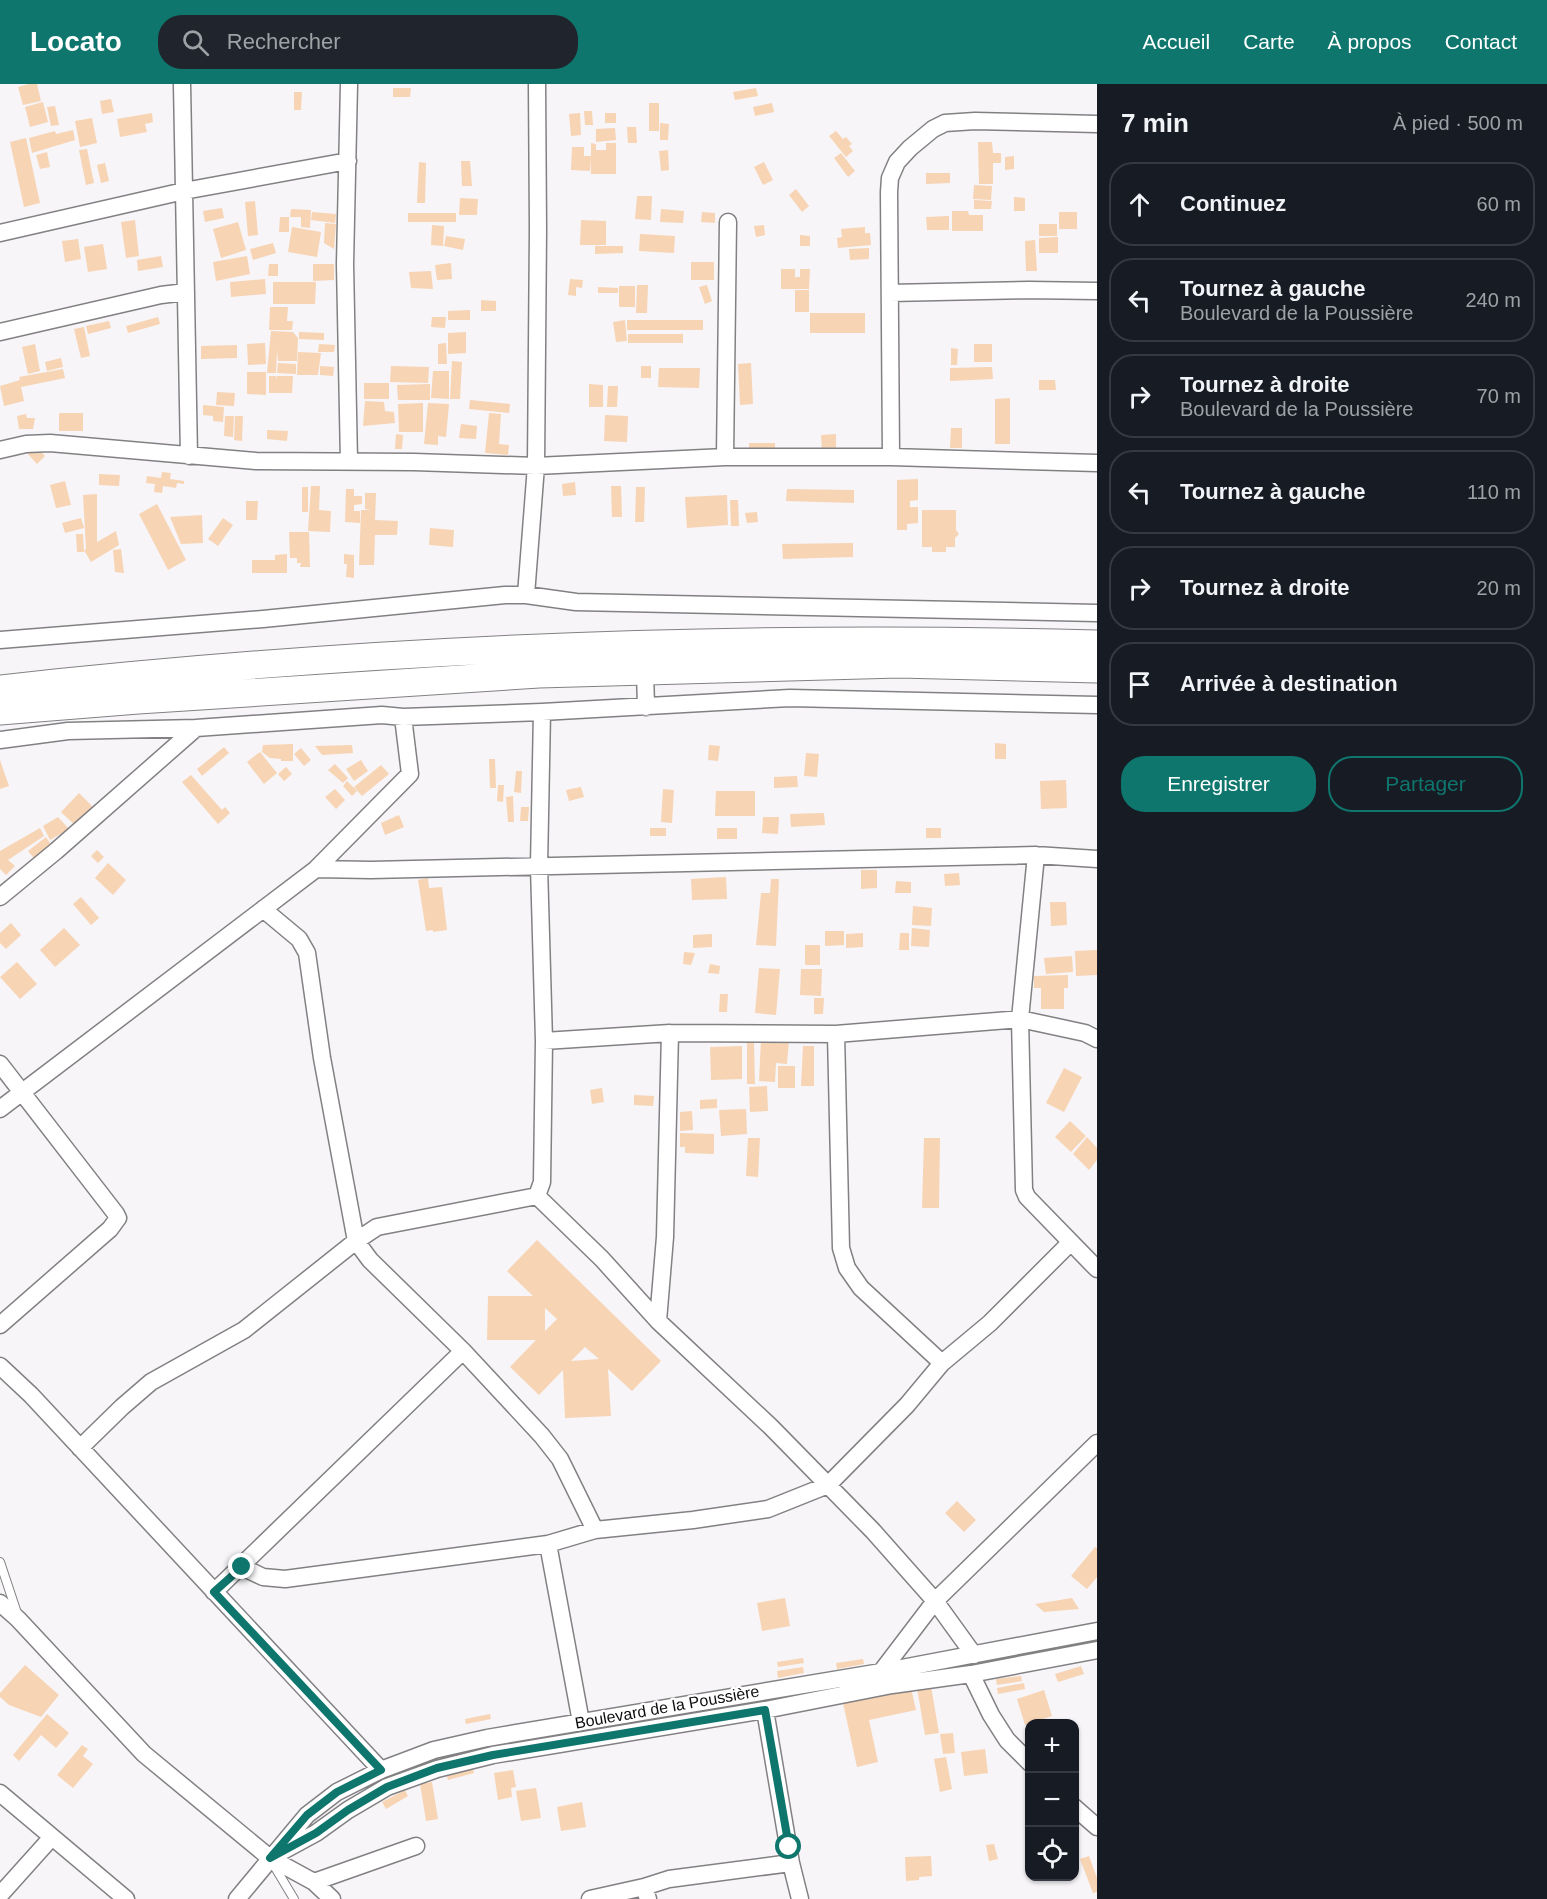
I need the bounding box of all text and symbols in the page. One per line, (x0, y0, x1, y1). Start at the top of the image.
search box (158, 15, 578, 69)
text: Locato (30, 26, 122, 57)
icon: search (179, 26, 212, 59)
text: Rechercher (227, 29, 341, 54)
text: Accueil (1143, 30, 1210, 53)
text: Carte (1243, 30, 1295, 53)
text: À propos (1328, 30, 1412, 53)
text: Contact (1445, 30, 1517, 53)
text: 7 min (1121, 108, 1189, 138)
text: À pied · 500 m (1393, 112, 1523, 134)
icon: ahead (1123, 188, 1156, 221)
text: Continuez (1180, 191, 1286, 216)
text: 60 m (1477, 193, 1521, 215)
text: Tournez à gauche (1180, 276, 1365, 301)
icon: left (1123, 284, 1156, 317)
text: 240 m (1465, 289, 1521, 311)
text: Boulevard de la Poussière (1180, 302, 1413, 324)
text: Tournez à droite (1180, 372, 1350, 397)
icon: right (1123, 380, 1156, 413)
text: 70 m (1477, 385, 1521, 407)
text: Boulevard de la Poussière (1180, 398, 1413, 420)
icon: left (1123, 476, 1156, 509)
text: Tournez à gauche (1180, 479, 1365, 504)
text: 110 m (1467, 481, 1521, 503)
icon: right (1123, 572, 1156, 605)
text: Tournez à droite (1180, 575, 1350, 600)
text: 20 m (1477, 577, 1521, 599)
icon: arrive (1123, 668, 1156, 701)
text: Arrivée à destination (1180, 671, 1398, 696)
button: Enregistrer (1121, 756, 1316, 812)
button: Partager (1328, 756, 1523, 812)
route end (228, 1553, 254, 1579)
street label: Boulevard de la Poussière (574, 1682, 761, 1732)
map controls (1025, 1719, 1079, 1881)
button: + (1025, 1719, 1079, 1773)
button: − (1025, 1773, 1079, 1827)
button: locate (1025, 1827, 1079, 1881)
route start (775, 1833, 801, 1859)

